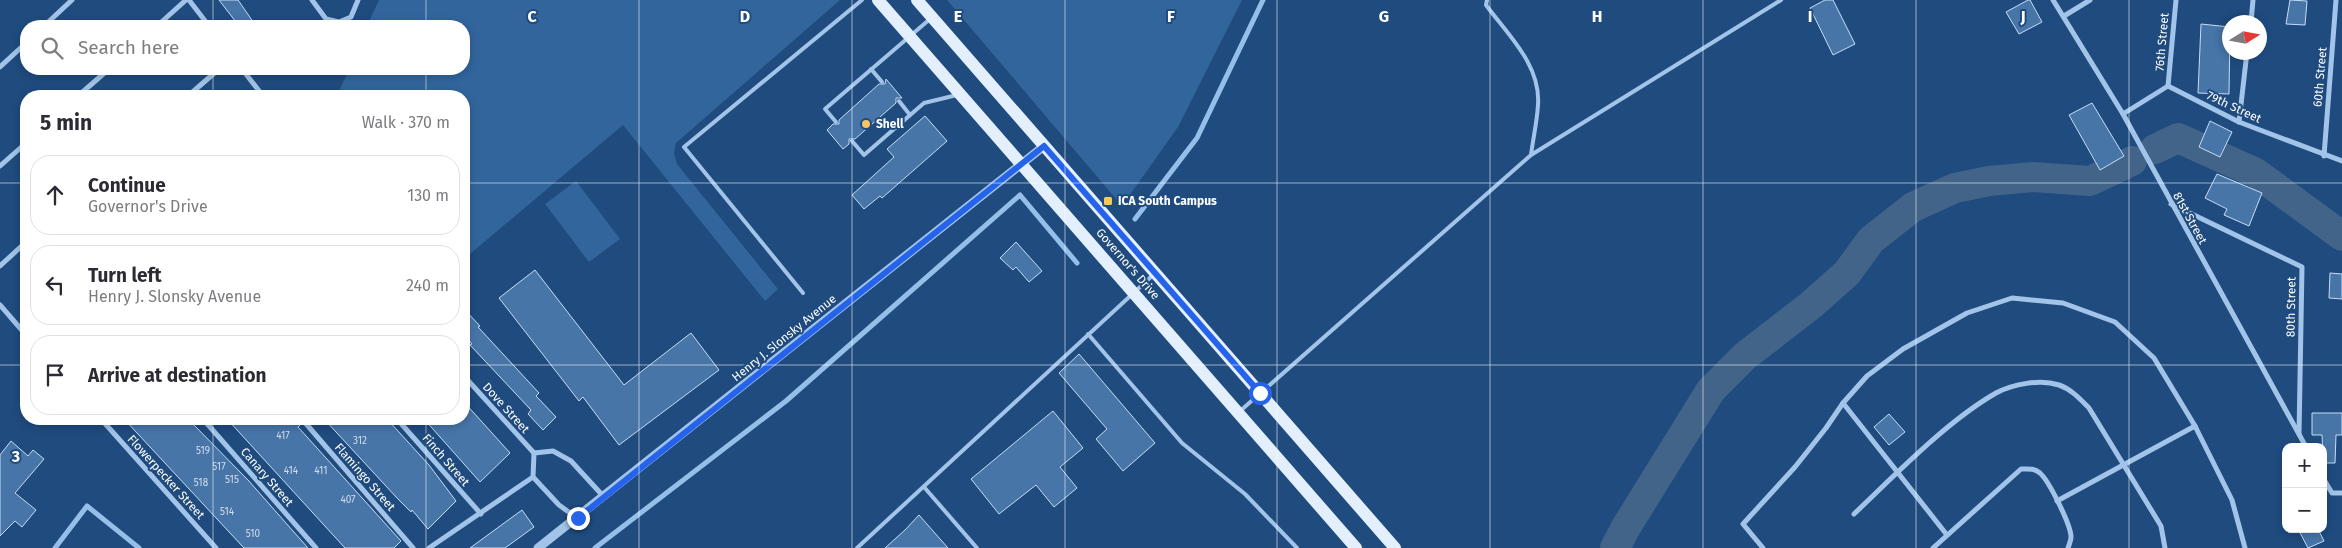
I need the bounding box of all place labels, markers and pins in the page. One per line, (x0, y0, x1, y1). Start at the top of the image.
place label: Shell (876, 117, 904, 131)
marker: Shell (860, 118, 872, 130)
place label: ICA South Campus (1118, 194, 1217, 208)
marker: ICA South Campus (1102, 195, 1114, 207)

